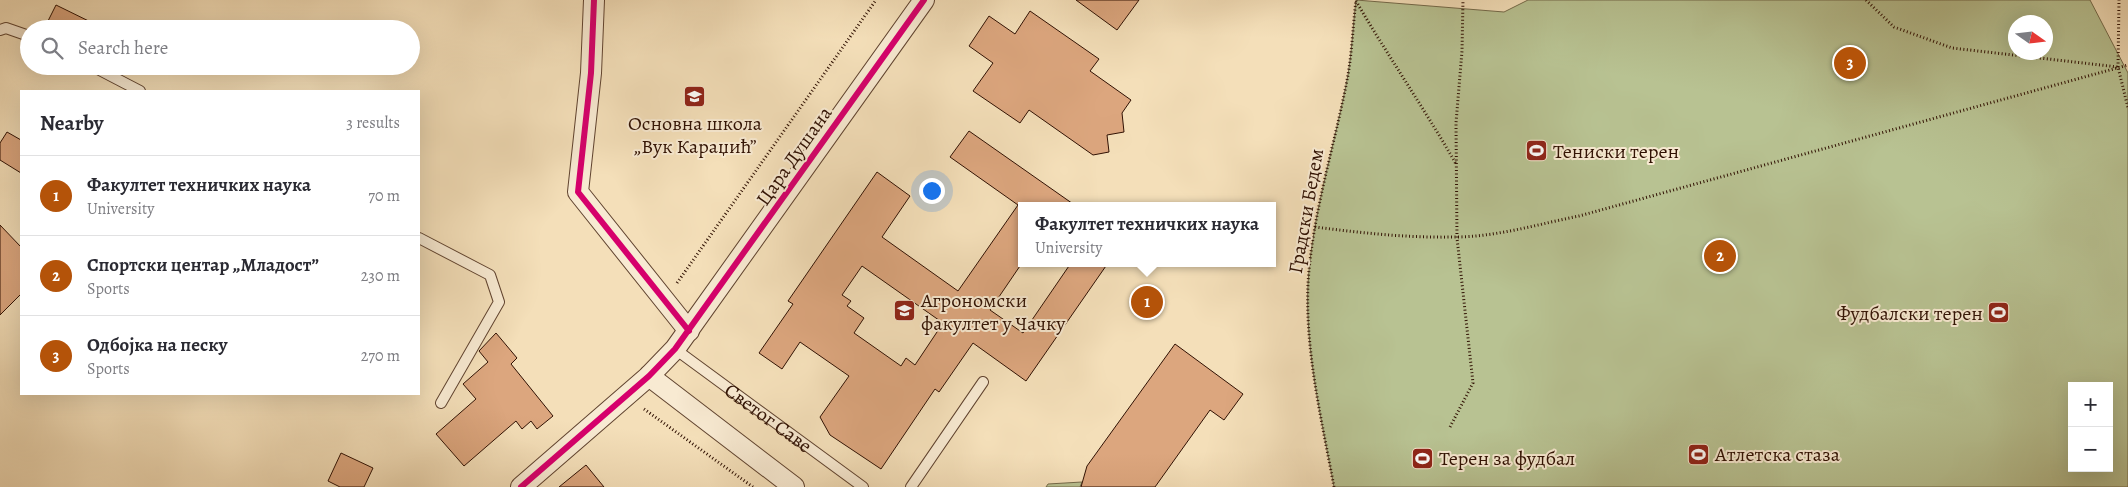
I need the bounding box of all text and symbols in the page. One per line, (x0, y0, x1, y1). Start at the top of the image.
north arrow (2008, 15, 2053, 60)
search box (20, 20, 420, 75)
icon: search (38, 34, 66, 62)
text: Search here (78, 35, 168, 61)
pin: 3 (1834, 44, 1866, 82)
school or university icon: Основна школа „Вук Караџић” (683, 85, 707, 109)
street label: Цара Душана (750, 100, 839, 211)
text: Nearby (40, 109, 103, 137)
place label: Основна школа „Вук Караџић” (628, 110, 763, 160)
text: 3 results (346, 112, 400, 134)
place label: Тениски терен (1553, 138, 1679, 165)
sports icon: Тениски терен (1525, 139, 1549, 163)
street label: Градски Бедем (1282, 146, 1330, 276)
text: Факултет техничких наука (87, 172, 311, 198)
your location (919, 178, 945, 204)
text: 1 (53, 185, 59, 207)
text: 70 m (368, 185, 400, 207)
text: University (87, 198, 154, 220)
popup (1018, 202, 1276, 267)
text: Факултет техничких наука (1035, 211, 1259, 237)
text: University (1035, 237, 1102, 259)
pin: 2 (1704, 237, 1736, 275)
text: Спортски центар „Младост” (87, 252, 319, 278)
text: 2 (52, 265, 60, 287)
text: 230 m (361, 265, 400, 287)
text: Sports (87, 278, 130, 300)
pin: 1 (1131, 283, 1163, 321)
place label: Агрономски факултет у Чачку (920, 287, 1066, 337)
school or university icon: Агрономски факултет у Чачку (893, 299, 917, 323)
place label: Фудбалски терен (1836, 300, 1983, 327)
sports icon: Фудбалски терен (1987, 301, 2011, 325)
text: Одбојка на песку (87, 332, 228, 358)
text: 3 (53, 345, 59, 367)
text: 270 m (361, 345, 400, 367)
text: Sports (87, 358, 130, 380)
street label: Светог Саве (719, 376, 818, 459)
map controls (2068, 382, 2113, 472)
button: + (2068, 382, 2113, 427)
button: − (2068, 427, 2113, 472)
place label: Атлетска стаза (1714, 441, 1841, 468)
sports icon: Атлетска стаза (1687, 442, 1711, 466)
place label: Терен за фудбал (1439, 445, 1575, 472)
sports icon: Терен за фудбал (1411, 446, 1435, 470)

